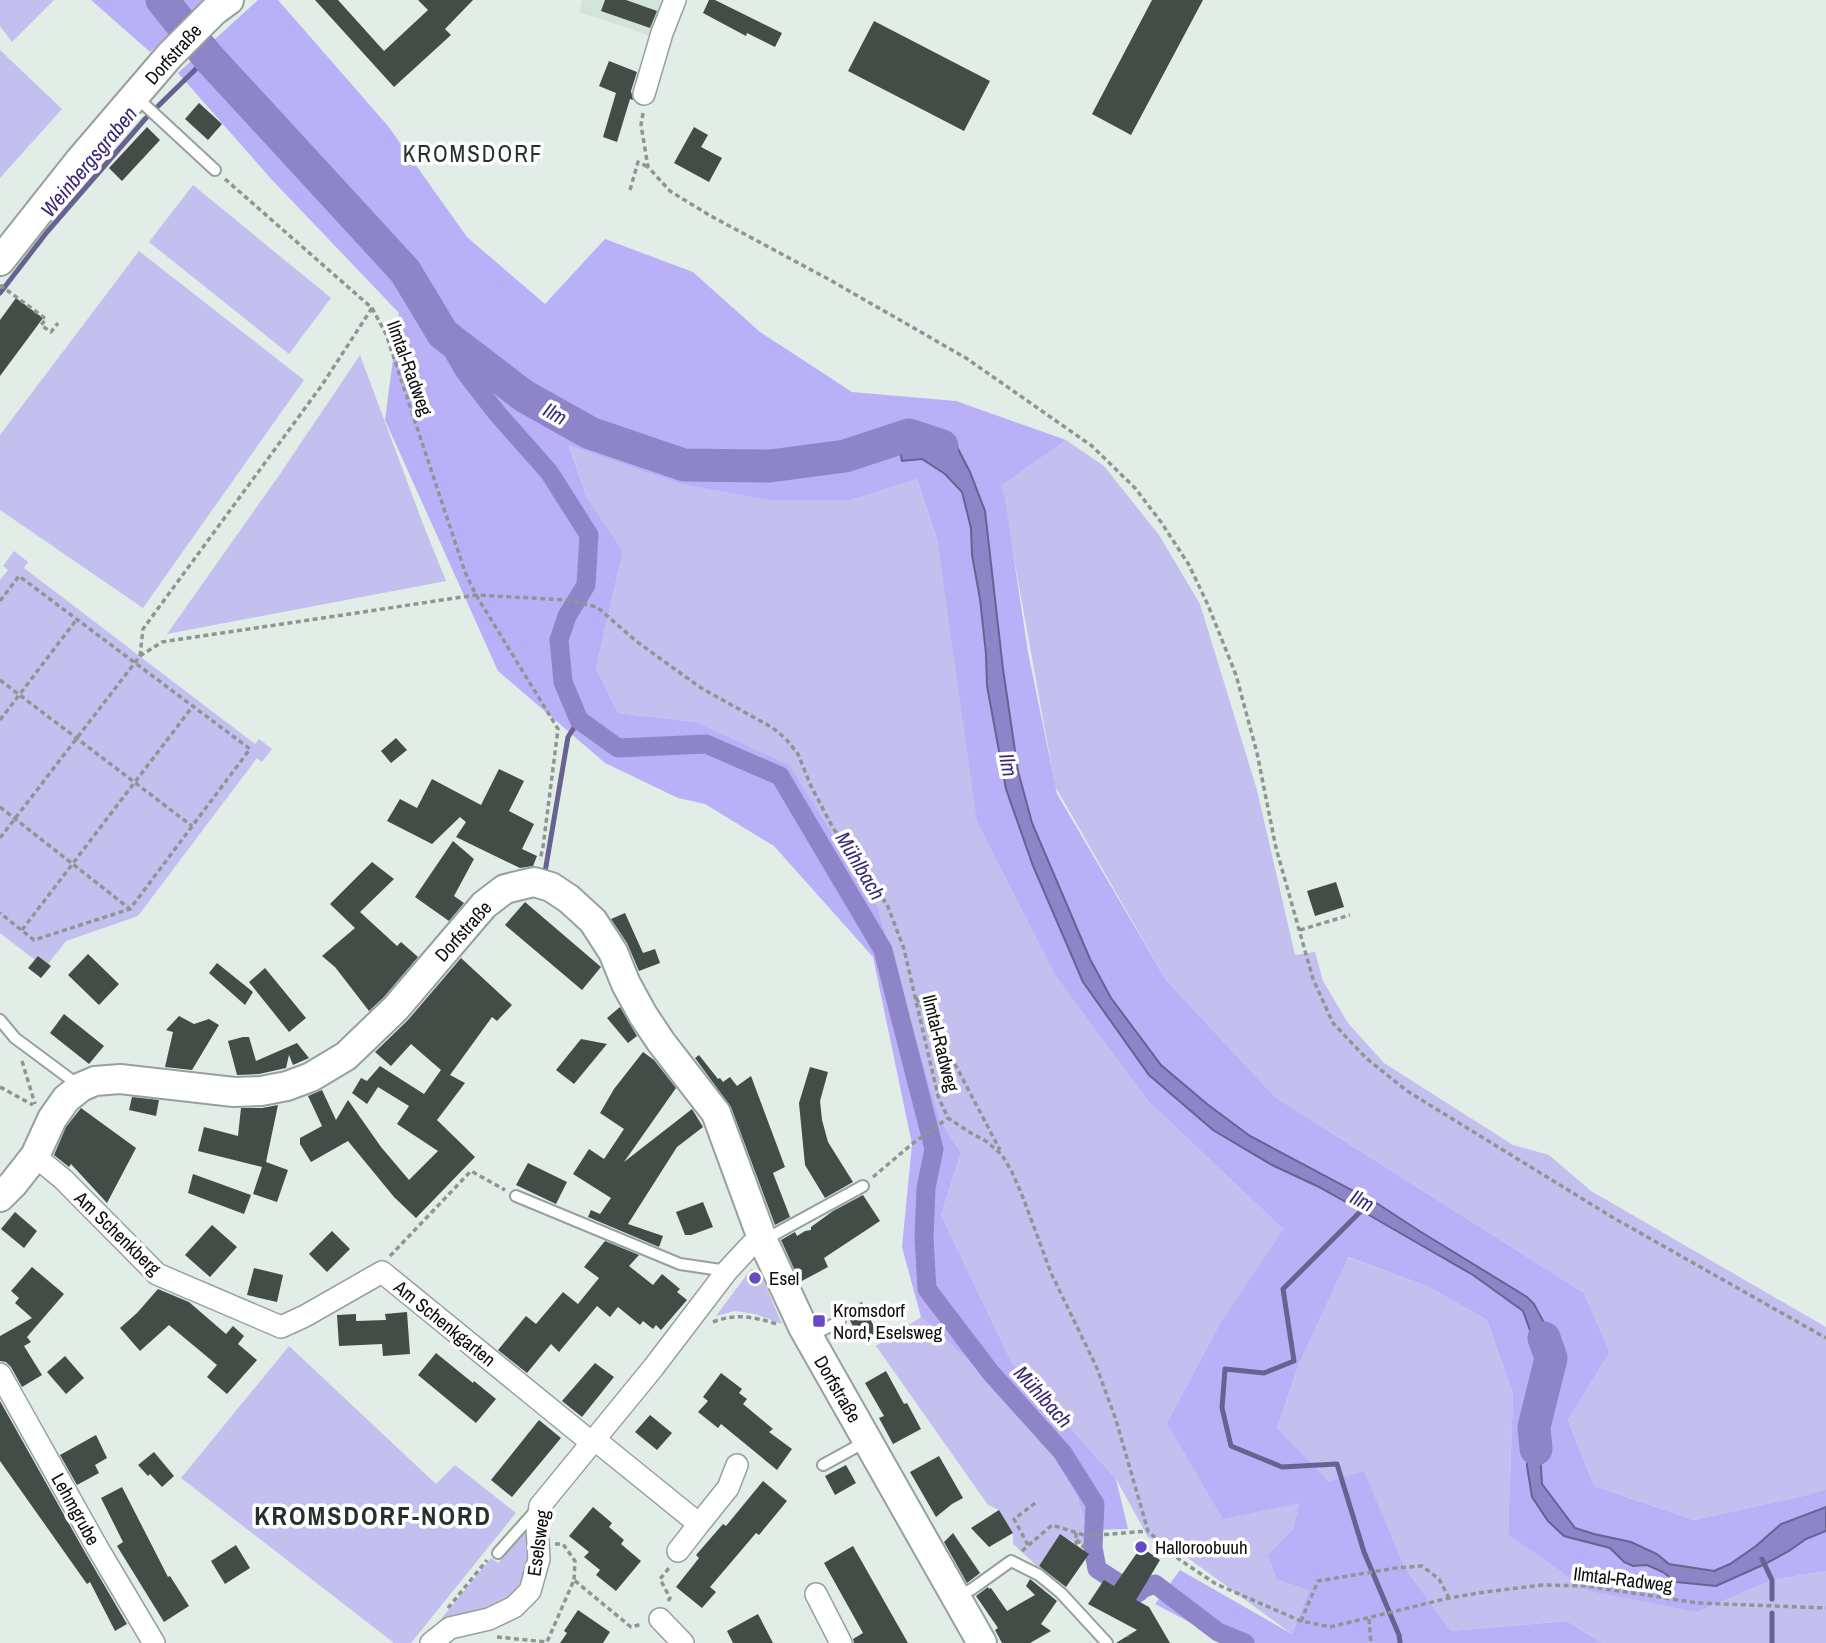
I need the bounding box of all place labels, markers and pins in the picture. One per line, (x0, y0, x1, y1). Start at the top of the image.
place label: Esel (769, 1265, 799, 1291)
marker: Esel (747, 1270, 763, 1286)
place label: Kromsdorf Nord, Eselsweg (833, 1297, 942, 1345)
marker: Kromsdorf Nord, Eselsweg (811, 1313, 827, 1329)
place label: Halloroobuuh (1155, 1534, 1248, 1560)
marker: Halloroobuuh (1133, 1539, 1149, 1555)

